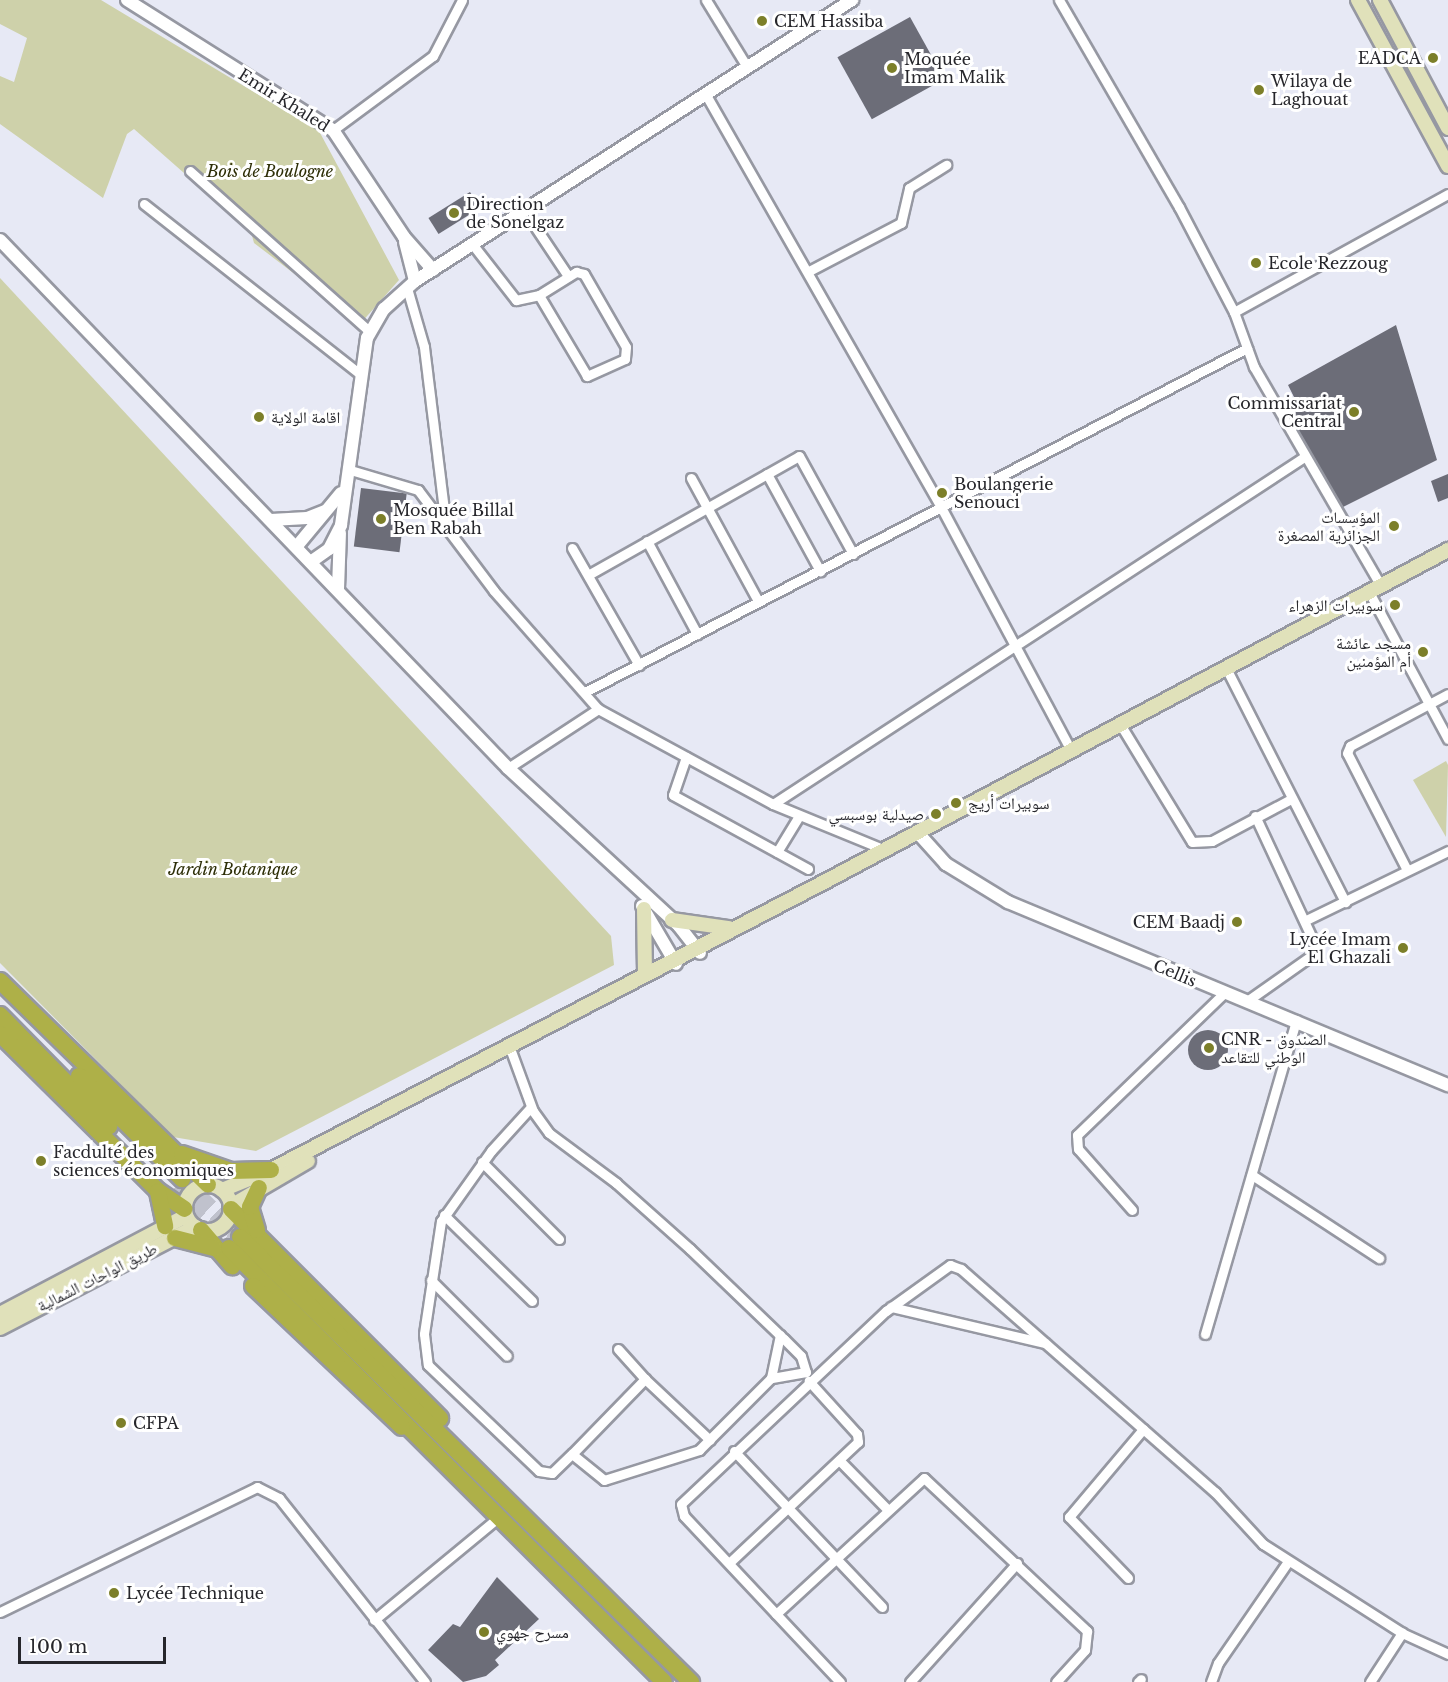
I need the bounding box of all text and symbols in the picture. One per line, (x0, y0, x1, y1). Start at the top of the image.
place label: CEM Hassiba (774, 11, 883, 31)
marker: CEM Hassiba (755, 14, 769, 28)
place label: EADCA (1358, 48, 1421, 68)
place label: Moquée Imam Malik (904, 49, 1005, 87)
marker: EADCA (1426, 51, 1440, 65)
marker: Moquée Imam Malik (885, 61, 899, 75)
street label: Emir Khaled (235, 64, 333, 136)
place label: Wilaya de Laghouat (1271, 71, 1352, 109)
marker: Wilaya de Laghouat (1252, 83, 1266, 97)
park label: Bois de Boulogne (207, 161, 333, 181)
place label: Direction de Sonelgaz (466, 194, 564, 232)
marker: Direction de Sonelgaz (447, 206, 461, 220)
place label: Ecole Rezzoug (1268, 253, 1388, 273)
marker: Ecole Rezzoug (1249, 256, 1263, 270)
place label: Commissariat Central (1228, 393, 1342, 431)
marker: Commissariat Central (1347, 405, 1361, 419)
place label: اقامة الولاية (271, 407, 340, 427)
marker: اقامة الولاية (252, 410, 266, 424)
place label: Boulangerie Senouci (954, 474, 1053, 512)
marker: Boulangerie Senouci (935, 486, 949, 500)
place label: Mosquée Billal Ben Rabah (393, 500, 514, 538)
place label: المؤسسات الجزائرية المصغرة (1278, 507, 1380, 545)
marker: Mosquée Billal Ben Rabah (374, 512, 388, 526)
marker: المؤسسات الجزائرية المصغرة (1385, 517, 1403, 535)
place label: سوبيرات الزهراء (1289, 595, 1383, 615)
marker: سوبيرات الزهراء (1388, 598, 1402, 612)
place label: مسجد عائشة أم المؤمنين (1336, 633, 1411, 671)
marker: مسجد عائشة أم المؤمنين (1416, 645, 1430, 659)
place label: سوبيرات أريج (968, 793, 1050, 813)
marker: سوبيرات أريج (949, 796, 963, 810)
place label: صيدلية بوسبسي (828, 804, 924, 824)
marker: صيدلية بوسبسي (929, 807, 943, 821)
park label: Jardin Botanique (168, 859, 298, 879)
place label: CEM Baadj (1133, 912, 1225, 932)
marker: CEM Baadj (1230, 915, 1244, 929)
place label: Lycée Imam El Ghazali (1289, 929, 1391, 967)
marker: Lycée Imam El Ghazali (1396, 941, 1410, 955)
street label: Cellis (1150, 955, 1200, 991)
place label: CNR - الصندوق الوطني للتقاعد (1221, 1029, 1327, 1067)
marker: CNR - الصندوق الوطني للتقاعد (1202, 1041, 1216, 1055)
place label: Facdulté des sciences économiques (53, 1142, 234, 1180)
marker: Facdulté des sciences économiques (34, 1154, 48, 1168)
street label: طريق الواحات الشمالية (34, 1239, 160, 1315)
place label: CFPA (133, 1413, 179, 1433)
marker: CFPA (114, 1416, 128, 1430)
place label: Lycée Technique (126, 1583, 265, 1603)
marker: Lycée Technique (107, 1586, 121, 1600)
place label: مسرح جهوي (496, 1622, 569, 1642)
scale bar (21, 1625, 170, 1663)
marker: مسرح جهوي (477, 1625, 491, 1639)
text: 100 m (29, 1636, 87, 1658)

